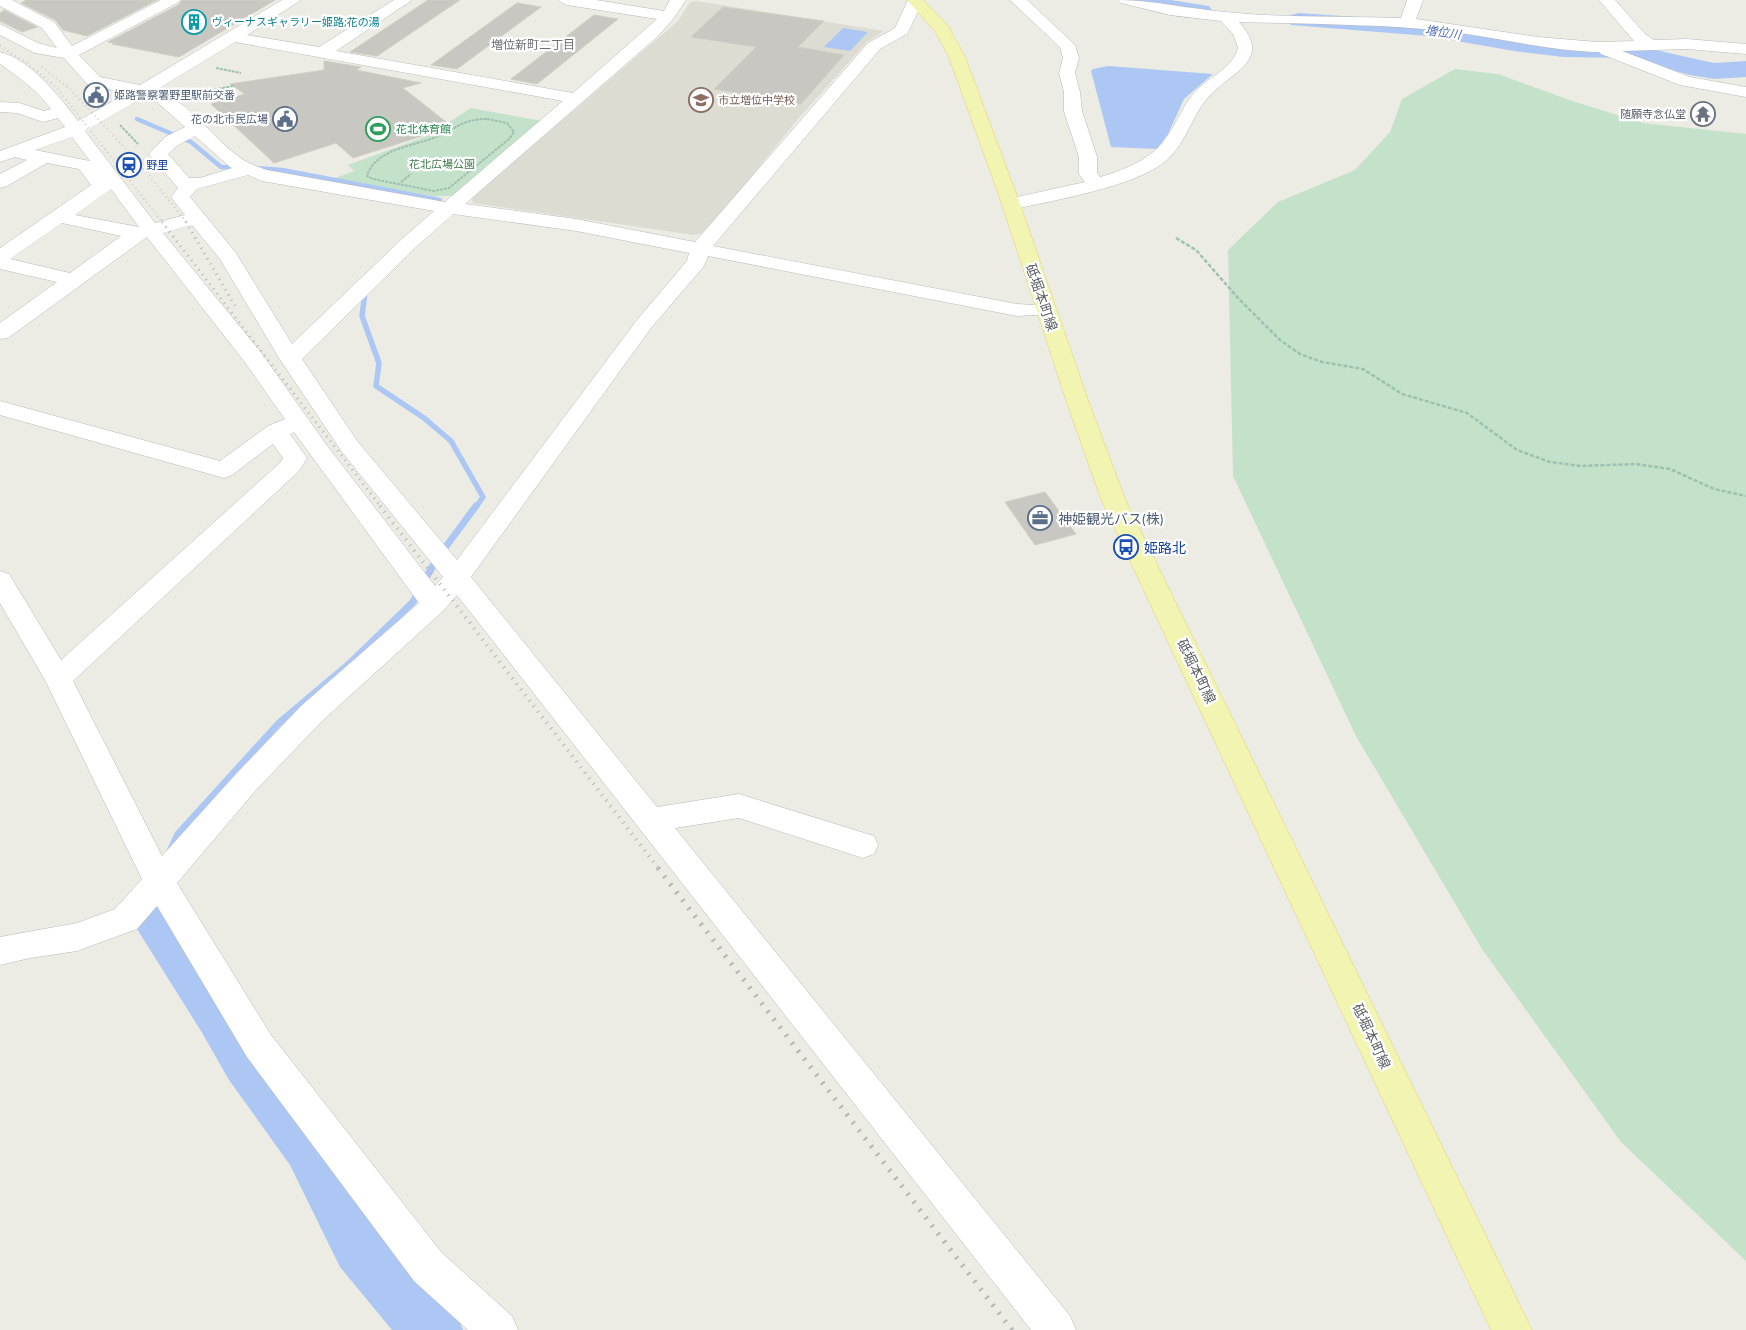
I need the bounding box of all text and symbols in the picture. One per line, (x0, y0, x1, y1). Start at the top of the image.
building icon: ヴィーナスギャラリー姫路;花の湯 (181, 9, 207, 35)
place label: ヴィーナスギャラリー姫路;花の湯 (212, 14, 380, 30)
water label: 増位川 (1424, 20, 1464, 44)
district label: 増位新町二丁目 (491, 35, 575, 54)
public building icon: 姫路警察署野里駅前交番 (83, 82, 109, 108)
place label: 姫路警察署野里駅前交番 (114, 87, 235, 103)
school or university icon: 市立増位中学校 (688, 87, 714, 113)
place label: 市立増位中学校 (718, 92, 795, 108)
temple icon: 随願寺念仏堂 (1690, 101, 1716, 127)
public building icon: 花の北市民広場 (272, 106, 298, 132)
place label: 随願寺念仏堂 (1620, 106, 1686, 122)
place label: 花の北市民広場 (191, 111, 268, 127)
sports icon: 花北体育館 (365, 116, 391, 142)
place label: 花北体育館 (396, 121, 451, 137)
station icon: 野里 (116, 152, 142, 178)
park label: 花北広場公園 (409, 156, 475, 172)
place label: 野里 (146, 157, 168, 173)
street label: 砥堀本町線 (1021, 260, 1063, 334)
office icon: 神姫観光バス(株) (1027, 505, 1053, 531)
place label: 神姫観光バス(株) (1058, 508, 1163, 529)
bus stop icon: 姫路北 (1113, 534, 1139, 560)
place label: 姫路北 (1144, 537, 1186, 558)
street label: 砥堀本町線 (1172, 635, 1222, 707)
street label: 砥堀本町線 (1348, 1000, 1396, 1072)

